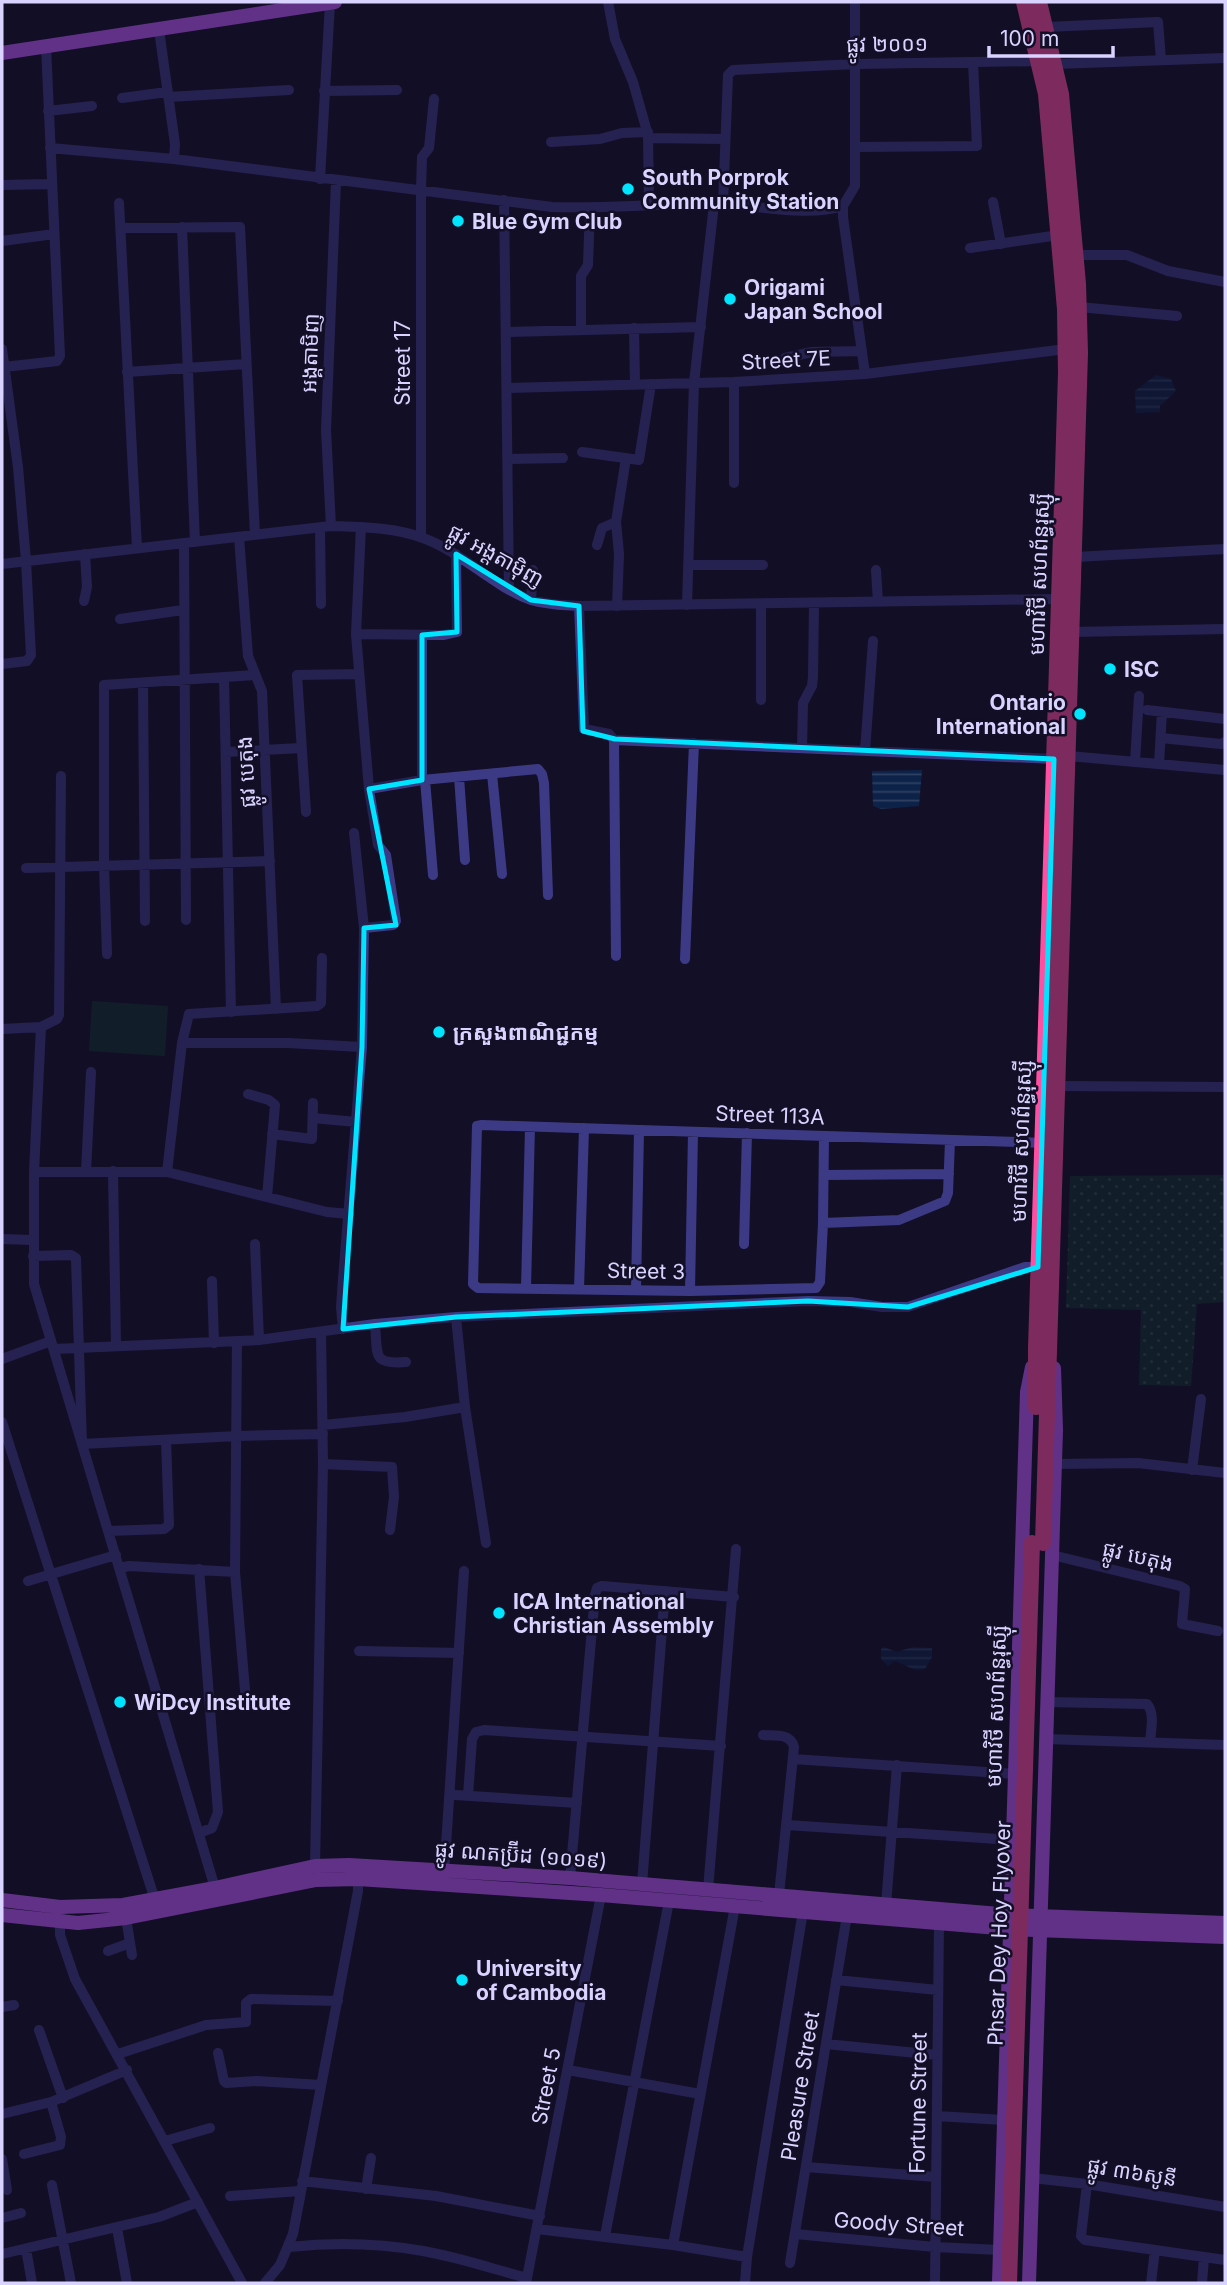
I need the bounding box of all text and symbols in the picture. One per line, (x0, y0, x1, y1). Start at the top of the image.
scale bar (989, 14, 1113, 58)
text: 100 m (1000, 26, 1059, 51)
street label: ផ្លូវ ២០០១ (846, 31, 928, 64)
place label: South Porprok Community Station (642, 165, 839, 214)
marker: South Porprok Community Station (620, 181, 636, 197)
place label: Blue Gym Club (472, 209, 622, 234)
marker: Blue Gym Club (450, 213, 466, 229)
place label: Origami Japan School (744, 275, 883, 324)
marker: Origami Japan School (722, 291, 738, 307)
street label: អង្គតាមិញ (296, 313, 325, 393)
street label: Street 17 (390, 320, 415, 406)
street label: Street 7E (741, 345, 831, 375)
street label: មហាវិថី សហព័ន្ធរុស្ស៊ី (1024, 492, 1061, 656)
street label: ផ្លូវ អង្តតាម៉ិញ (440, 519, 548, 598)
place label: ISC (1124, 657, 1159, 682)
marker: ISC (1102, 661, 1118, 677)
place label: Ontario International (936, 690, 1066, 739)
marker: Ontario International (1072, 706, 1088, 722)
street label: ផ្លូវ បេតុង (232, 735, 268, 809)
place label: ក្រសួងពាណិជ្ជកម្ម (453, 1020, 598, 1046)
marker: ក្រសួងពាណិជ្ជកម្ម (431, 1024, 447, 1040)
street label: មហាវិថី សហព័ន្ធរុស្ស៊ី (1006, 1059, 1043, 1223)
street label: Street 113A (715, 1101, 825, 1129)
street label: Street 3 (607, 1258, 685, 1284)
street label: ផ្លូវ បេតុង (1098, 1536, 1176, 1583)
place label: ICA International Christian Assembly (513, 1589, 714, 1638)
marker: ICA International Christian Assembly (491, 1605, 507, 1621)
street label: មហាវិថី សហព័ន្ធរុស្ស៊ី (981, 1624, 1018, 1788)
place label: WiDcy Institute (134, 1690, 291, 1715)
marker: WiDcy Institute (112, 1694, 128, 1710)
street label: Phsar Dey Hoy Flyover (983, 1820, 1015, 2046)
street label: ផ្លូវ ណតប្រ៊ីដ (១០១៩) (433, 1835, 608, 1881)
place label: University of Cambodia (476, 1956, 606, 2005)
marker: University of Cambodia (454, 1972, 470, 1988)
street label: Pleasure Street (776, 2009, 824, 2163)
street label: Fortune Street (904, 2032, 932, 2174)
street label: Street 5 (526, 2045, 566, 2127)
street label: ផ្លូវ ៣៦សូនី (1084, 2153, 1179, 2199)
street label: Goody Street (833, 2207, 965, 2241)

